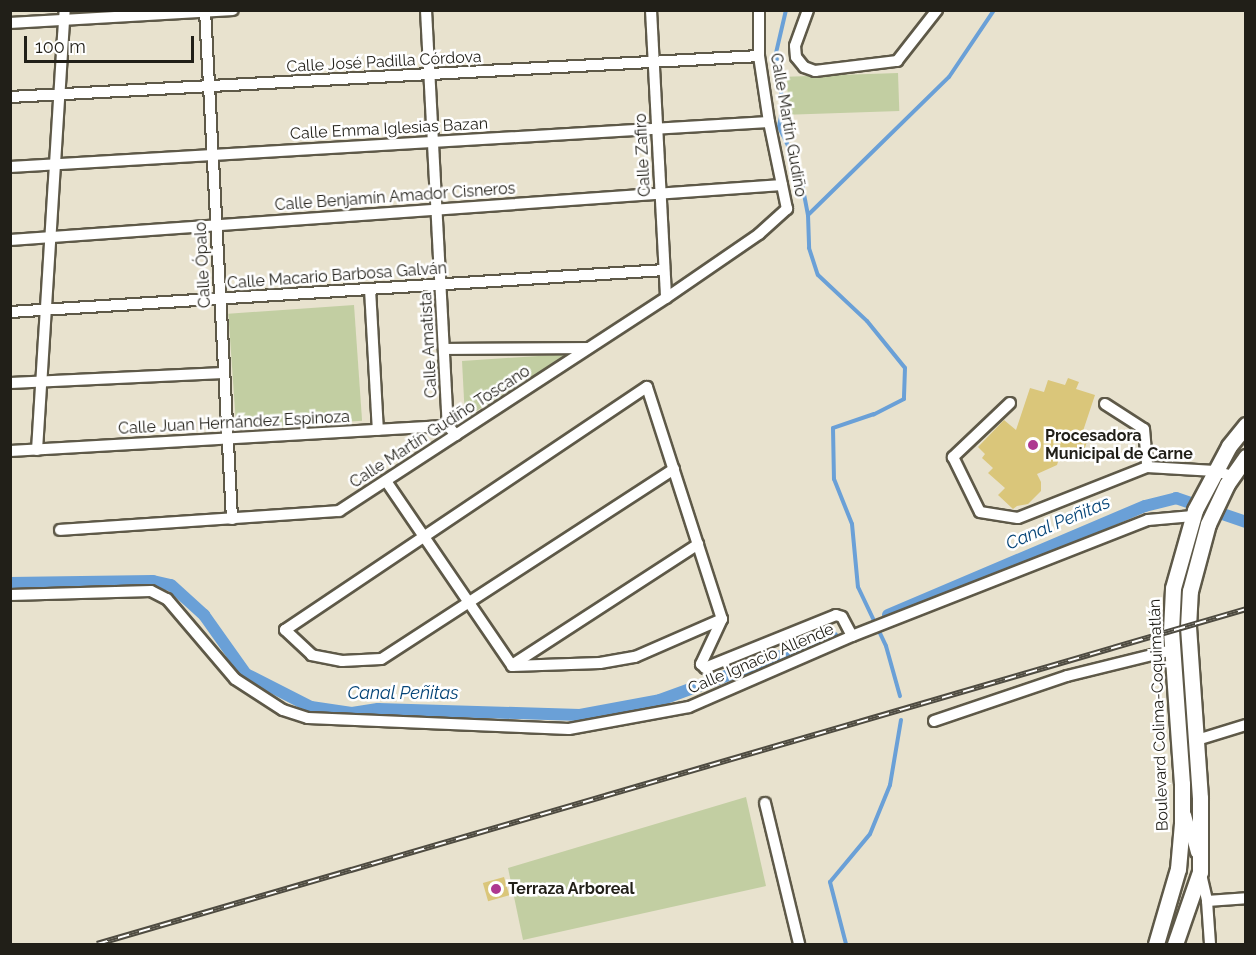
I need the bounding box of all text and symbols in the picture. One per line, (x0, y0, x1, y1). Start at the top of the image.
scale bar (27, 24, 196, 62)
text: 100 m (35, 36, 86, 57)
street label: Calle José Padilla Córdova (286, 47, 482, 77)
street label: Calle Martín Gudiño (766, 52, 810, 198)
street label: Calle Zafiro (631, 113, 655, 197)
street label: Calle Emma Iglesias Bazan (290, 114, 488, 144)
street label: Calle Benjamín Amador Cisneros (274, 179, 516, 215)
street label: Calle Ópalo (191, 221, 215, 309)
street label: Calle Macario Barbosa Galván (226, 259, 448, 293)
street label: Calle Amatista (417, 291, 441, 399)
street label: Calle Martín Gudiño Toscano (346, 361, 534, 493)
street label: Calle Juan Hernández Espinoza (117, 407, 351, 439)
place label: Procesadora Municipal de Carne (1045, 426, 1193, 464)
marker: Procesadora Municipal de Carne (1026, 438, 1040, 452)
water label: Canal Peñitas (1002, 491, 1114, 555)
street label: Boulevard Colima-Coquimatlán (1145, 598, 1173, 832)
street label: Calle Ignacio Allende (685, 619, 837, 699)
water label: Canal Peñitas (347, 682, 459, 704)
place label: Terraza Arboreal (508, 879, 635, 899)
marker: Terraza Arboreal (489, 882, 503, 896)

